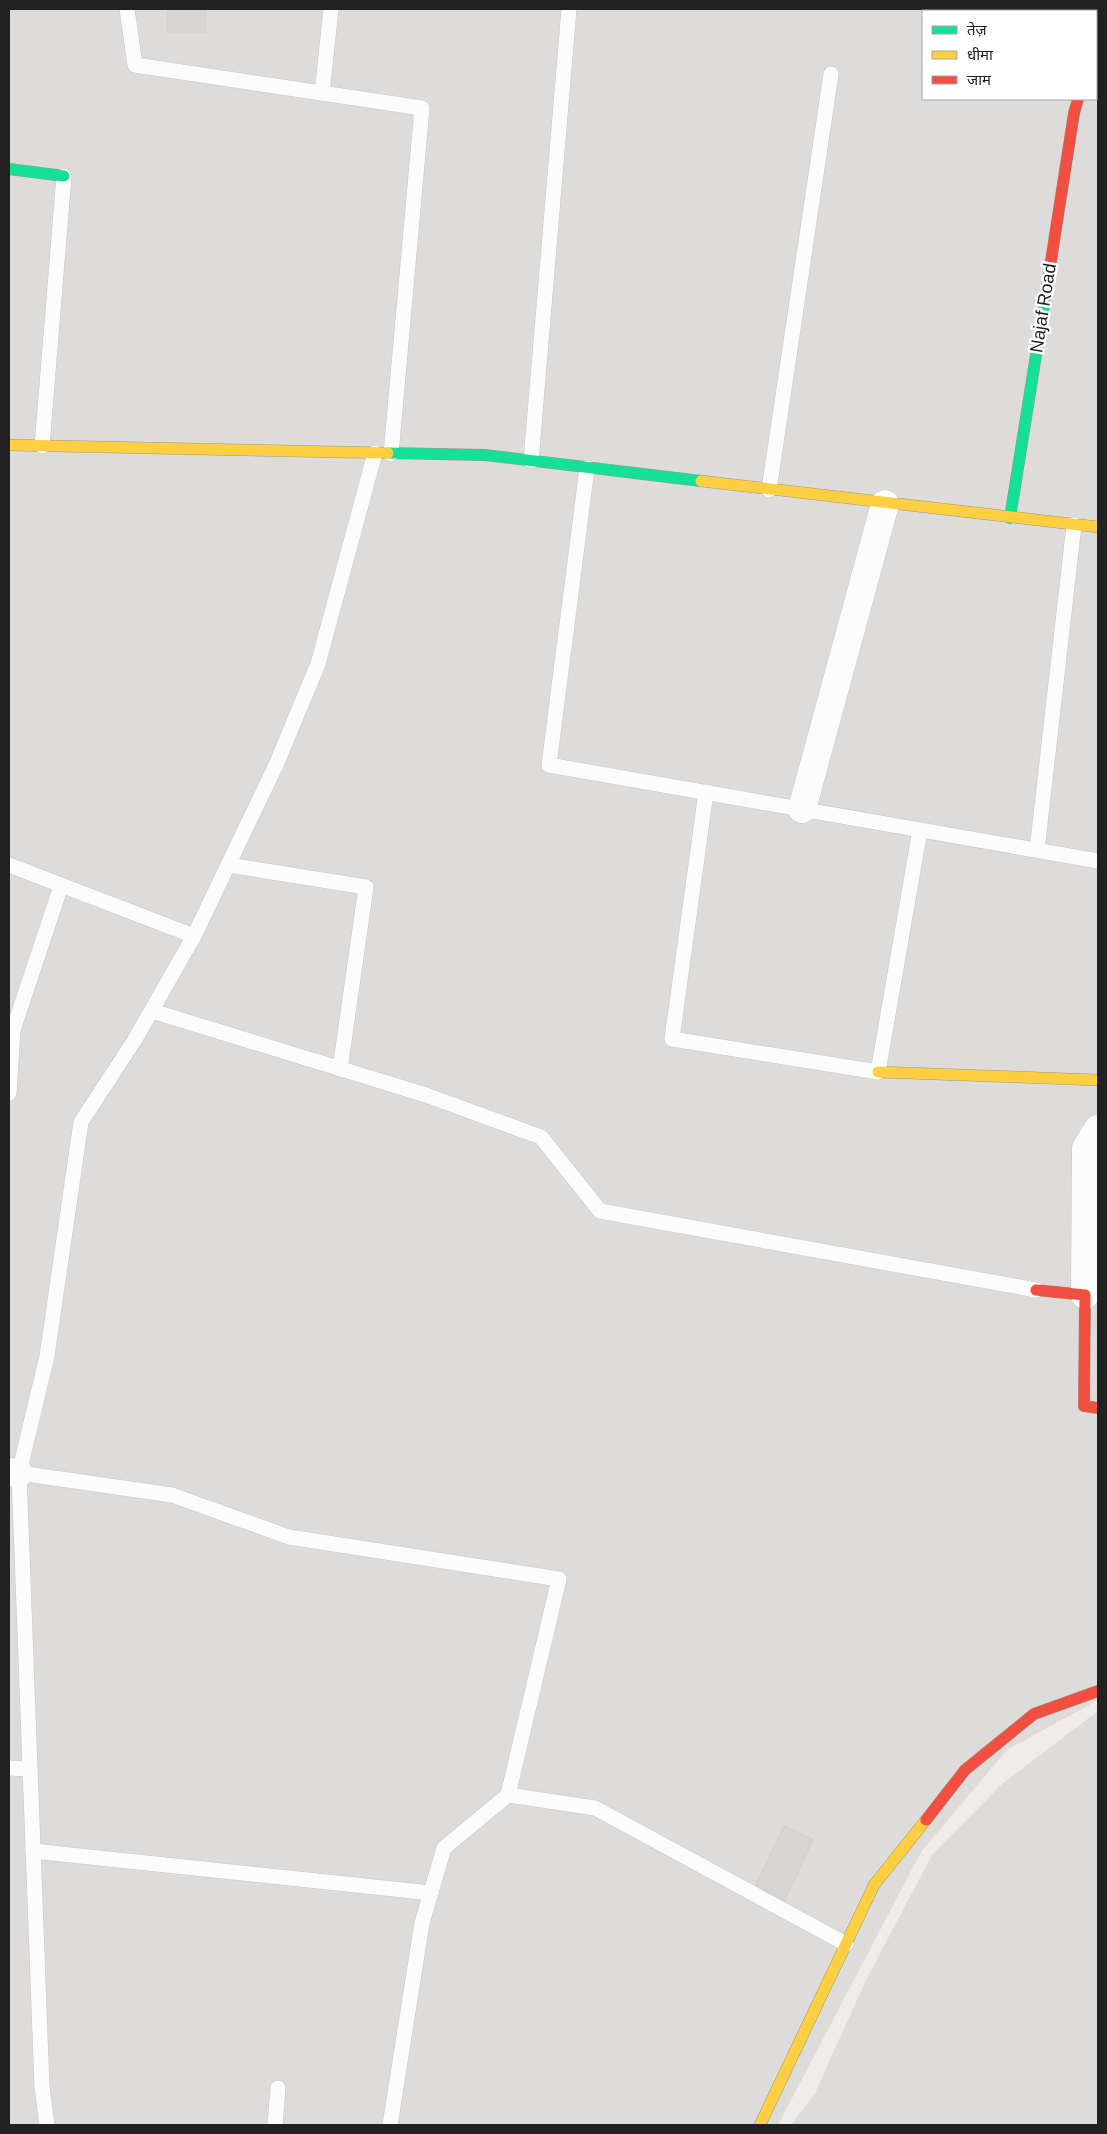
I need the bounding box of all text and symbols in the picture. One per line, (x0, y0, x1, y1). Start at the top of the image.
legend (922, 10, 1097, 100)
text: तेज़ (967, 21, 988, 38)
text: धीमा (967, 46, 994, 63)
text: जाम (967, 71, 992, 88)
street label: Najaf Road (1026, 262, 1060, 354)

